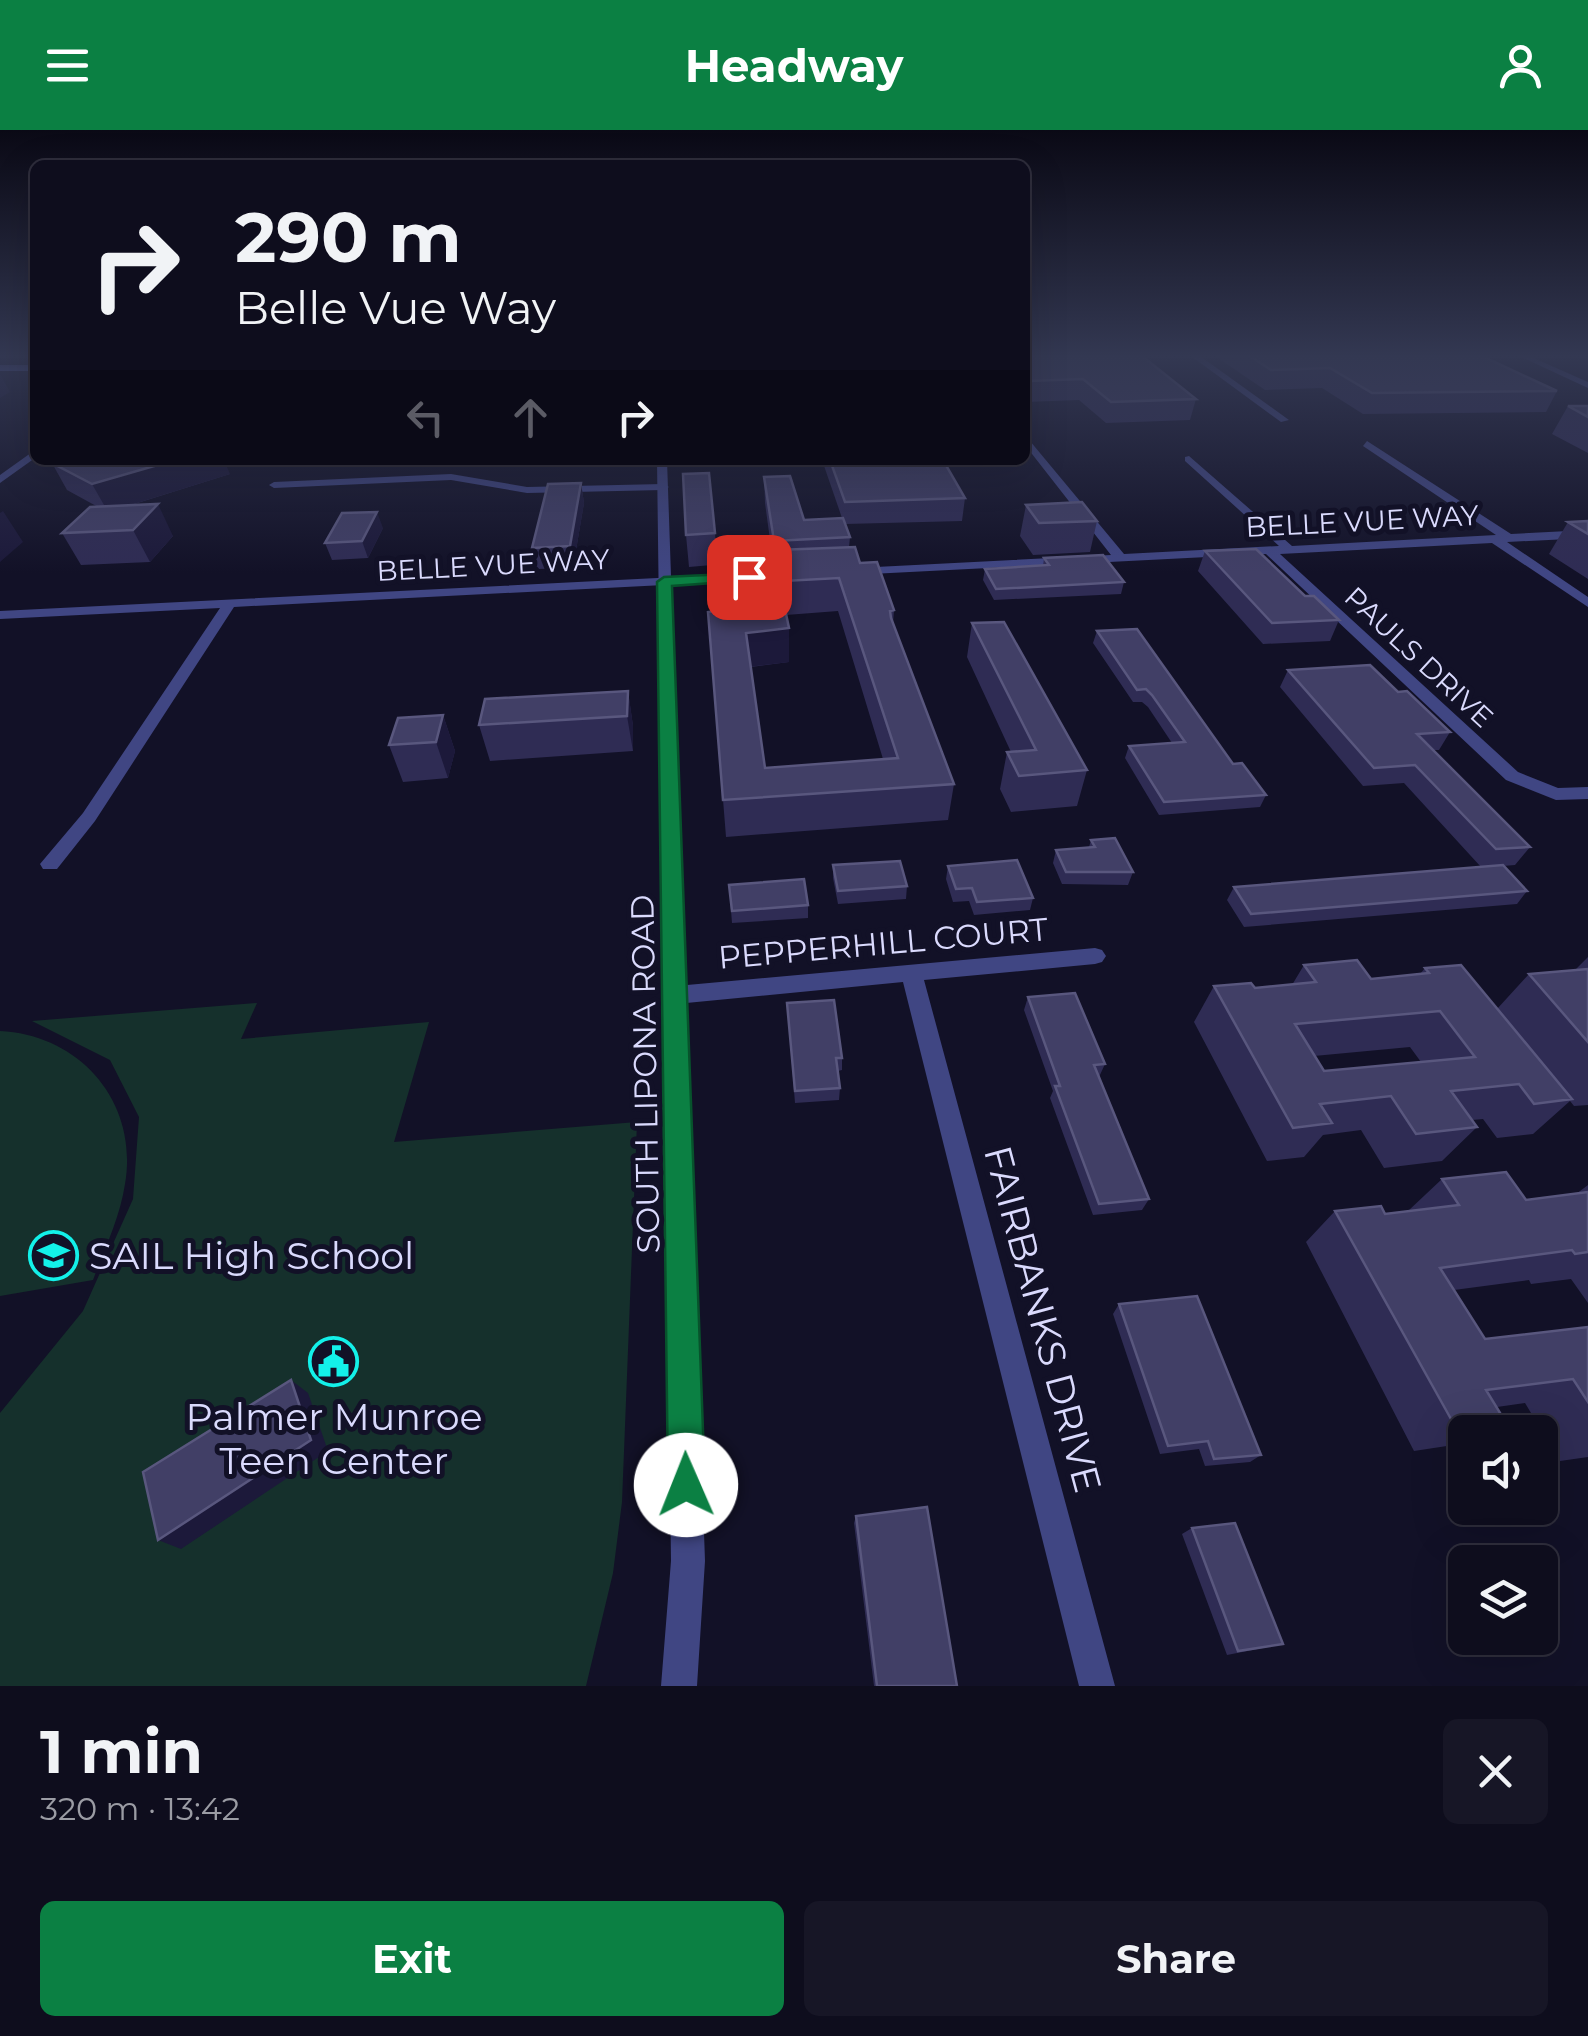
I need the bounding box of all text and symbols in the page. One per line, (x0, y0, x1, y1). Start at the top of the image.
icon: menu (40, 38, 95, 93)
text: Headway (685, 38, 903, 93)
icon: person (1493, 38, 1548, 93)
text: 290 m (235, 194, 462, 280)
icon: right (70, 200, 200, 330)
text: Belle Vue Way (235, 280, 556, 335)
icon: left (398, 390, 453, 445)
icon: ahead (503, 390, 558, 445)
icon: right (608, 390, 663, 445)
street label: BELLE VUE WAY (1245, 498, 1480, 544)
pin (707, 535, 792, 620)
street label: BELLE VUE WAY (376, 542, 611, 588)
icon: arrive (722, 550, 777, 605)
street label: PAULS DRIVE (1338, 580, 1500, 734)
street label: SOUTH LIPONA ROAD (622, 894, 668, 1254)
street label: PEPPERHILL COURT (717, 909, 1050, 977)
street label: FAIRBANKS DRIVE (974, 1141, 1112, 1497)
school or university icon: SAIL High School (28, 1229, 80, 1281)
place label: SAIL High School (89, 1232, 414, 1279)
public building icon: Palmer Munroe Teen Center (308, 1336, 360, 1388)
place label: Palmer Munroe Teen Center (186, 1393, 482, 1484)
map controls (1448, 1415, 1558, 1655)
button: sound (1448, 1415, 1558, 1525)
position arrow (634, 1433, 738, 1537)
button: layers (1448, 1545, 1558, 1655)
text: 1 min (40, 1715, 203, 1788)
button: close (1443, 1719, 1548, 1824)
text: 320 m · 13:42 (40, 1789, 240, 1828)
button: Exit (40, 1901, 784, 2016)
button: Share (804, 1901, 1548, 2016)

